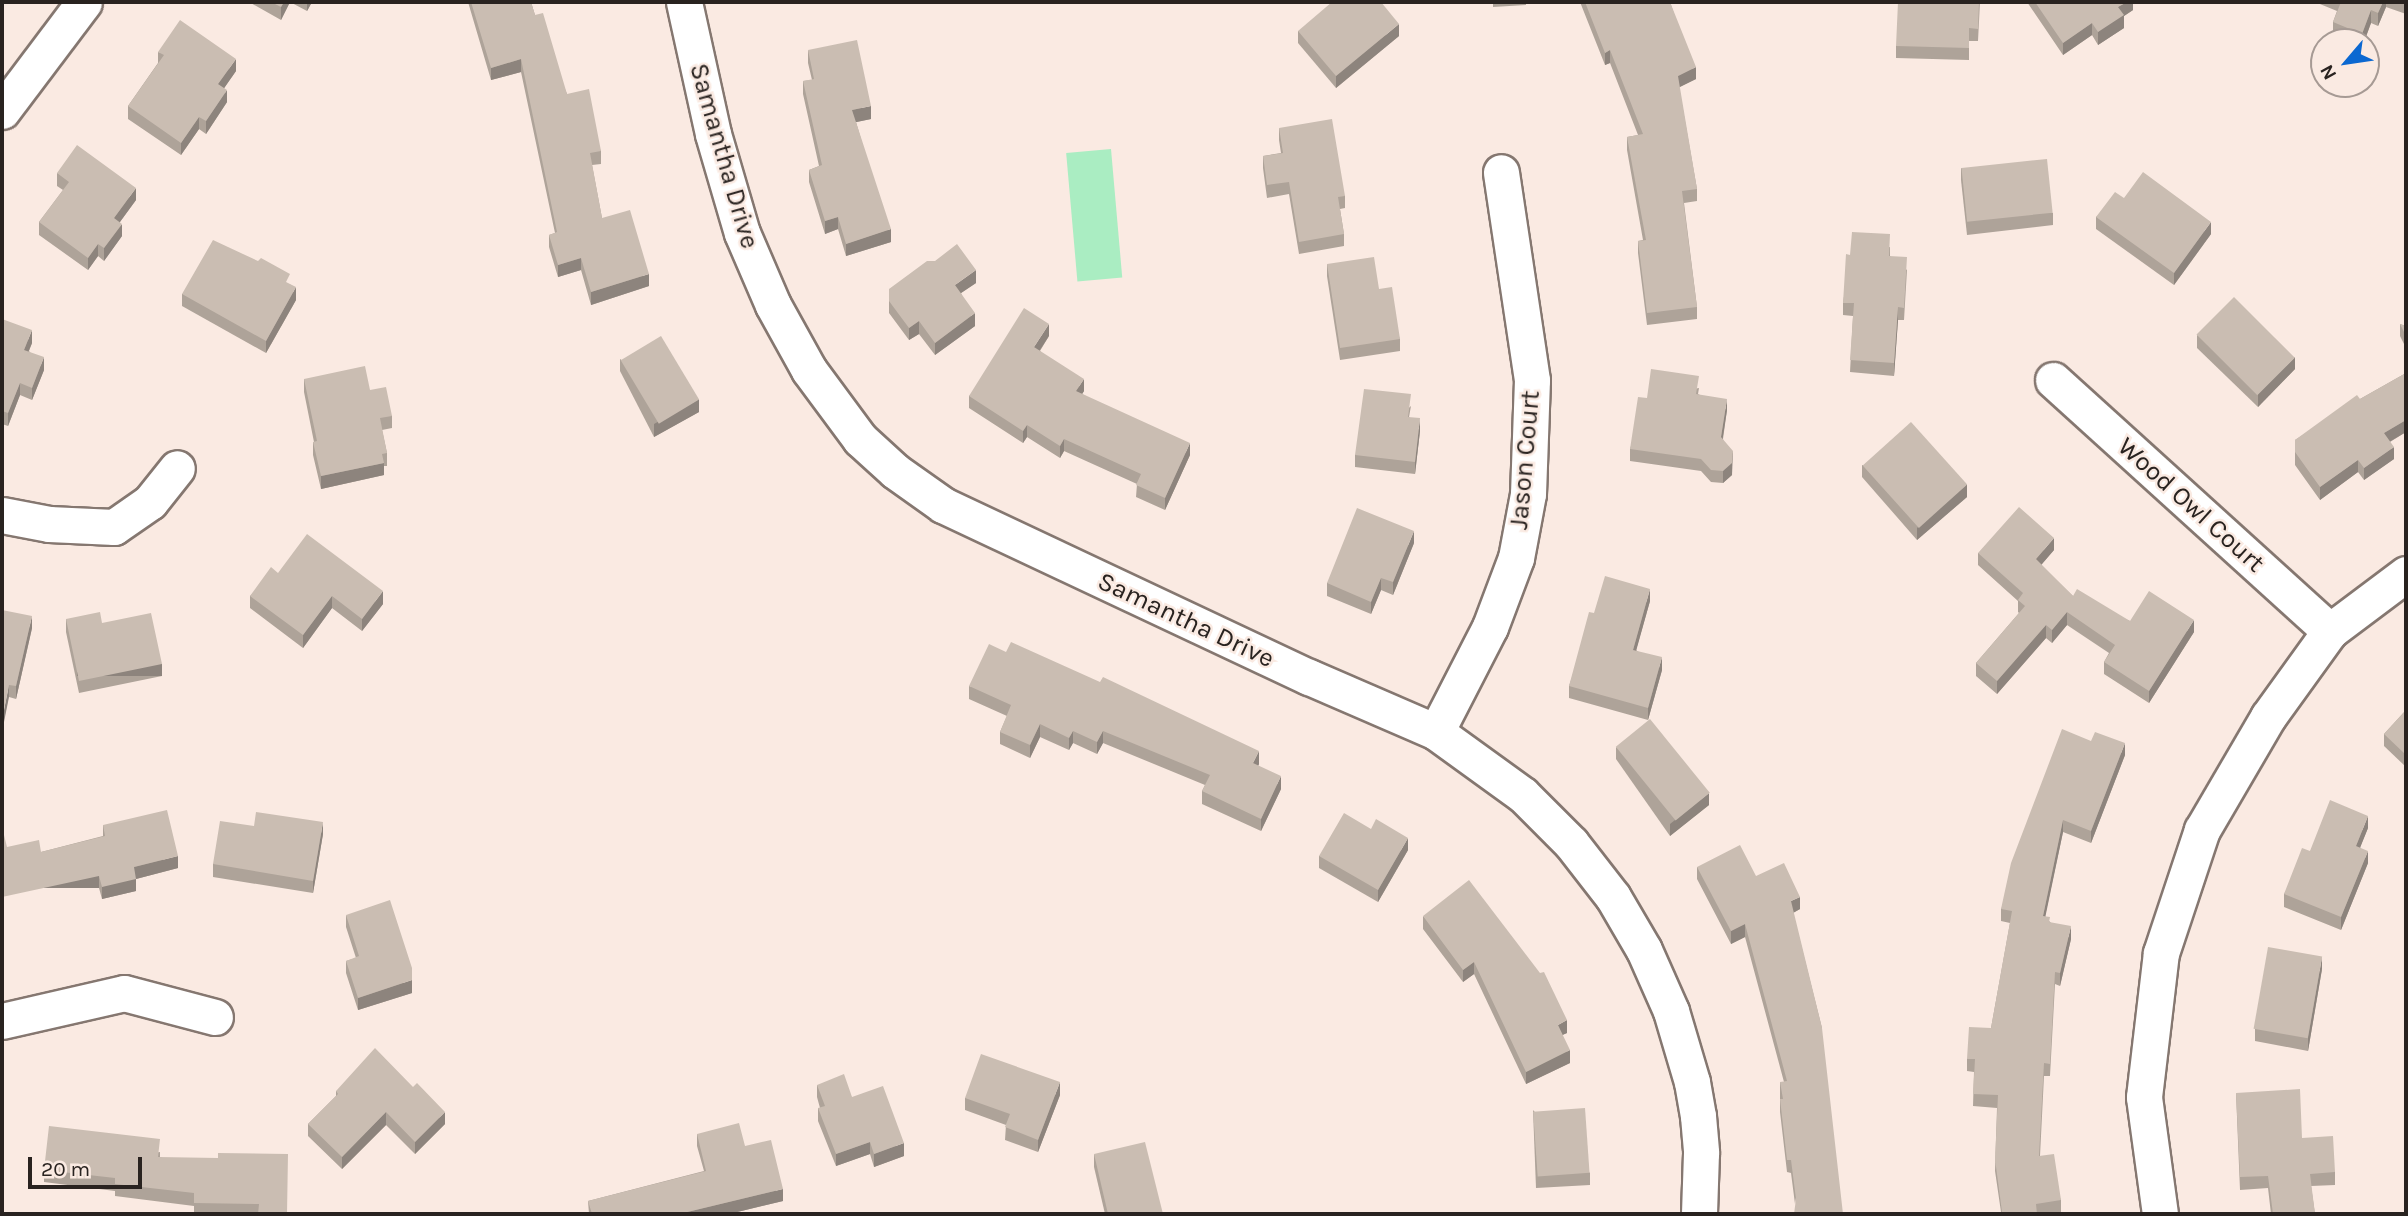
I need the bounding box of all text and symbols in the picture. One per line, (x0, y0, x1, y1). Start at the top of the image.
north arrow (2310, 28, 2380, 98)
street label: Samantha Drive (683, 60, 765, 252)
text: N (2315, 61, 2341, 84)
street label: Jason Court (1503, 389, 1547, 531)
street label: Wood Owl Court (2111, 431, 2271, 579)
street label: Samantha Drive (1093, 565, 1279, 675)
scale bar (32, 1142, 145, 1186)
text: 20 m (41, 1157, 90, 1181)

